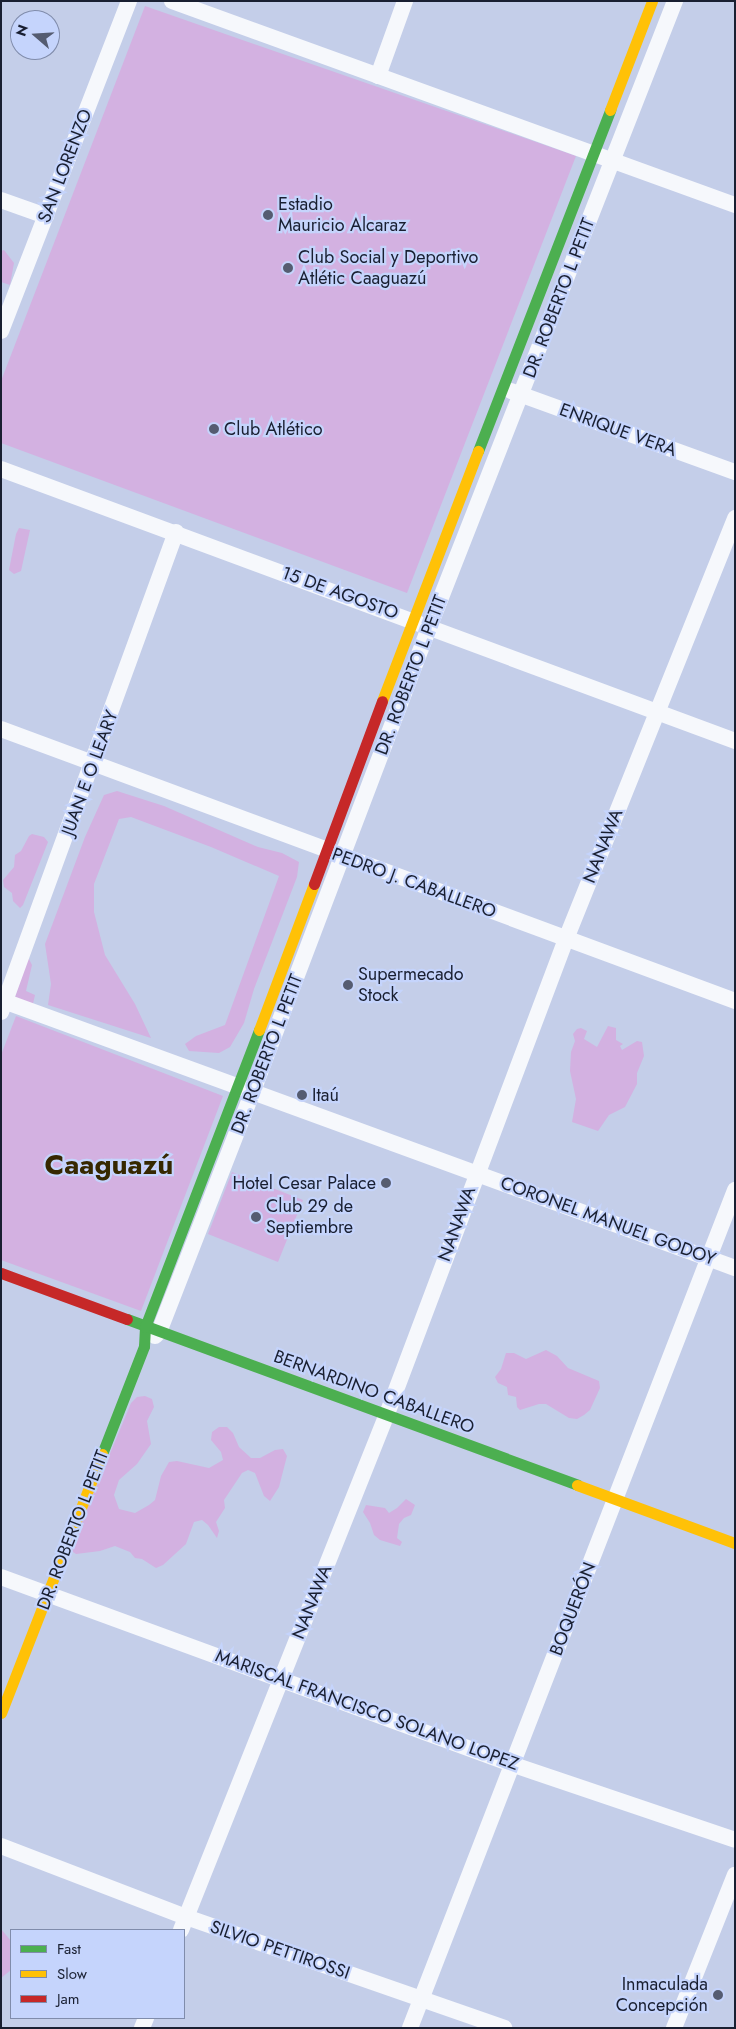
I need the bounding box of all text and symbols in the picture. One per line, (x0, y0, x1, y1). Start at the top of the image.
north arrow (10, 10, 60, 60)
text: N (10, 22, 33, 39)
street label: SAN LORENZO (33, 106, 97, 226)
place label: Estadio Mauricio Alcaraz (278, 194, 406, 236)
marker: Estadio Mauricio Alcaraz (262, 209, 274, 221)
street label: DR. ROBERTO L PETIT (519, 215, 599, 381)
place label: Club Social y Deportivo Atlétic Caaguazú (298, 247, 478, 290)
marker: Club Social y Deportivo Atlétic Caaguazú (282, 262, 294, 274)
street label: ENRIQUE VERA (557, 399, 679, 461)
place label: Club Atlético (224, 418, 323, 440)
marker: Club Atlético (208, 423, 220, 435)
street label: 15 DE AGOSTO (279, 562, 401, 624)
street label: DR. ROBERTO L PETIT (371, 592, 451, 758)
street label: JUAN E O LEARY (57, 707, 123, 839)
street label: NANAWA (578, 806, 628, 886)
street label: PEDRO J. CABALLERO (329, 843, 499, 923)
place label: Supermecado Stock (358, 964, 464, 1006)
street label: DR. ROBERTO L PETIT (227, 971, 307, 1137)
marker: Supermecado Stock (342, 979, 354, 991)
place label: Itaú (312, 1084, 339, 1106)
marker: Itaú (296, 1089, 308, 1101)
district label: Caaguazú (45, 1148, 173, 1182)
place label: Hotel Cesar Palace (232, 1172, 376, 1194)
street label: CORONEL MANUEL GODOY (497, 1172, 719, 1270)
marker: Hotel Cesar Palace (380, 1177, 392, 1189)
street label: NANAWA (434, 1184, 480, 1264)
place label: Club 29 de Septiembre (266, 1196, 353, 1238)
marker: Club 29 de Septiembre (250, 1211, 262, 1223)
street label: BERNARDINO CABALLERO (271, 1346, 477, 1438)
street label: DR. ROBERTO L PETIT (33, 1447, 113, 1613)
street label: BOQUERÓN (545, 1559, 601, 1659)
street label: NANAWA (287, 1562, 337, 1642)
street label: MARISCAL FRANCISCO SOLANO LOPEZ (212, 1645, 522, 1775)
street label: SILVIO PETTIROSSI (207, 1916, 353, 1984)
legend (10, 1929, 185, 2019)
text: Fast (57, 1938, 81, 1960)
text: Slow (57, 1963, 87, 1985)
place label: Inmaculada Concepción (616, 1974, 708, 2016)
text: Jam (57, 1988, 80, 2010)
marker: Inmaculada Concepción (712, 1989, 724, 2001)

